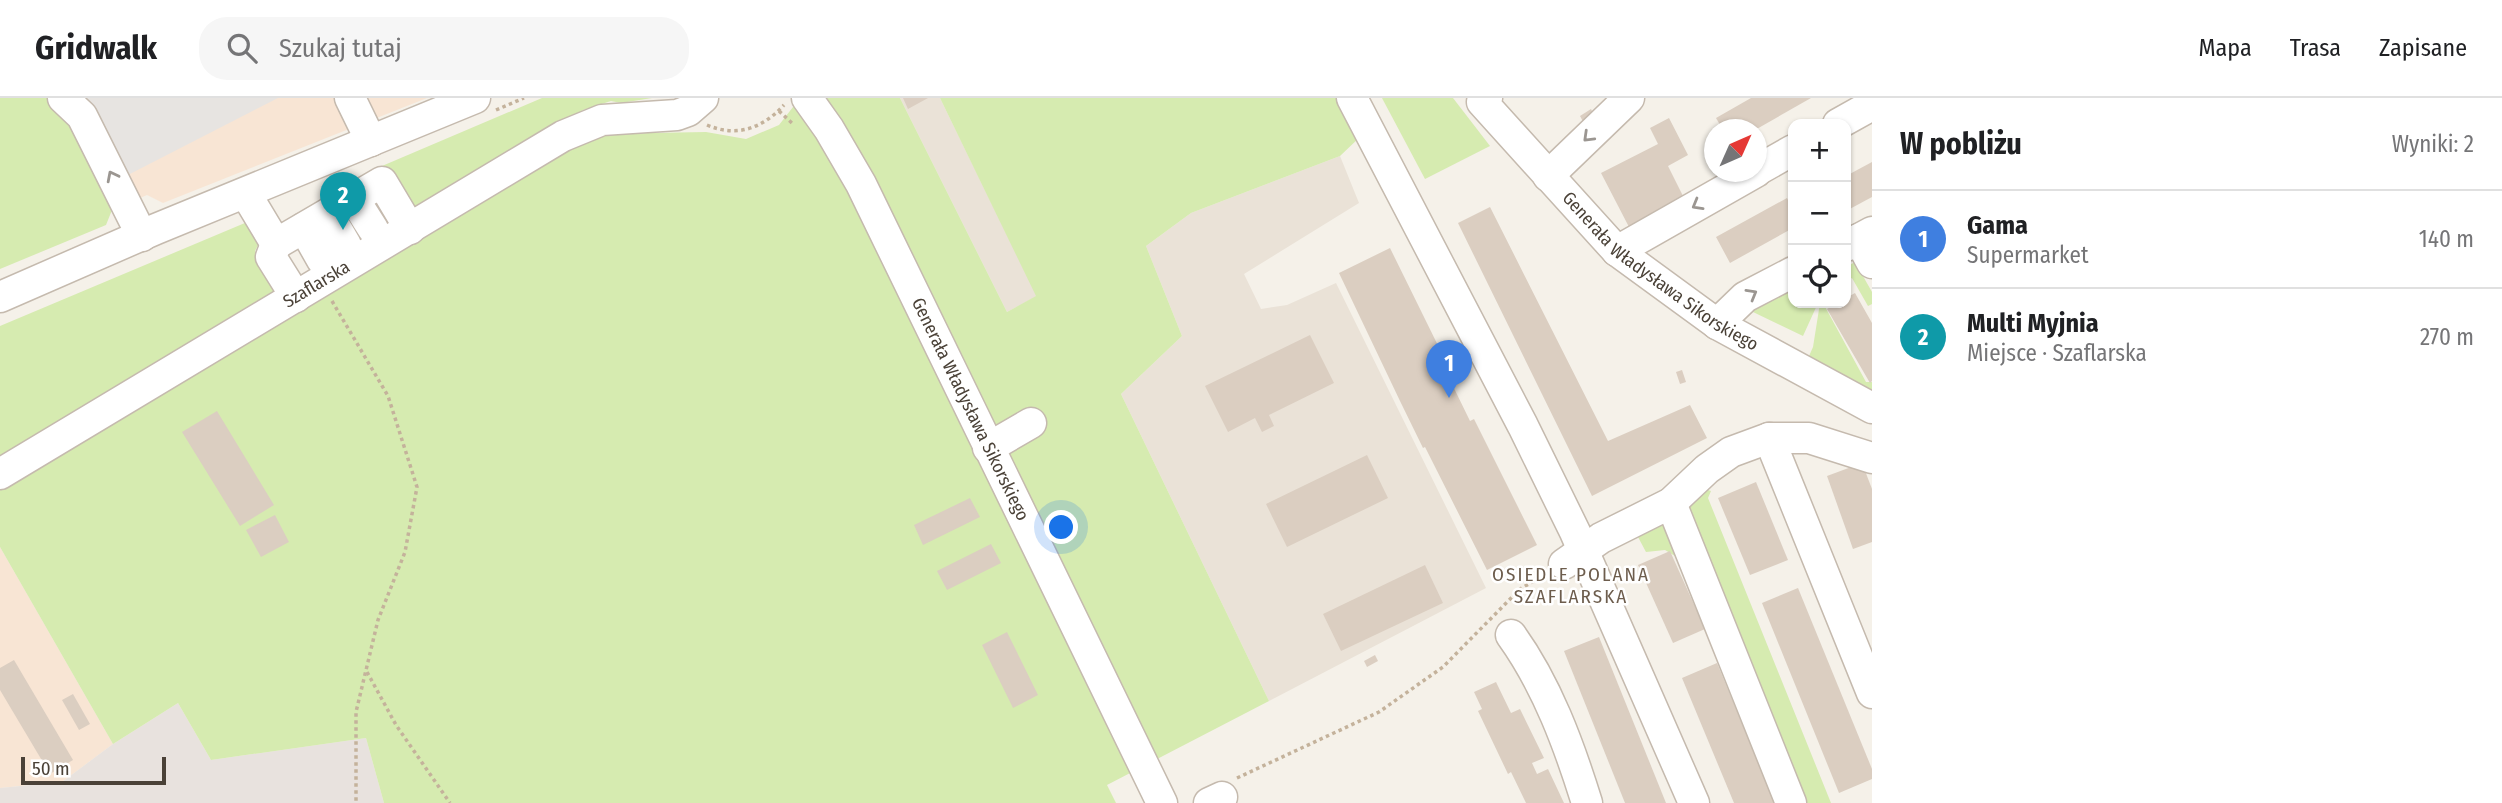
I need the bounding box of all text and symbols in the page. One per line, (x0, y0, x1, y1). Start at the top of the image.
search box (199, 17, 689, 80)
text: Gridwalk (35, 28, 157, 68)
icon: search (223, 29, 261, 67)
text: Szukaj tutaj (279, 33, 402, 64)
text: Mapa (2199, 34, 2252, 62)
text: Trasa (2290, 34, 2341, 62)
text: Zapisane (2379, 34, 2467, 62)
north arrow (1704, 119, 1767, 182)
map controls (1788, 119, 1851, 308)
button: + (1788, 119, 1851, 182)
text: W pobliżu (1900, 126, 2022, 162)
one-way arrow (1584, 128, 1597, 141)
text: Wyniki: 2 (2392, 130, 2474, 158)
one-way arrow (107, 171, 121, 183)
pin: 2 (320, 172, 366, 230)
button: − (1788, 182, 1851, 245)
street label: Generała Władysława Sikorskiego (1558, 187, 1762, 355)
one-way arrow (1691, 197, 1704, 210)
text: Gama (1967, 210, 2028, 241)
text: 1 (1918, 225, 1928, 253)
text: 140 m (2419, 225, 2474, 253)
text: Supermarket (1967, 241, 2088, 269)
button: locate (1788, 245, 1851, 308)
street label: Szaflarska (279, 256, 354, 312)
one-way arrow (1744, 289, 1757, 302)
street label: Generała Władysława Sikorskiego (907, 294, 1034, 524)
text: Multi Myjnia (1967, 308, 2099, 339)
text: 2 (1918, 323, 1928, 351)
text: 270 m (2420, 323, 2474, 351)
text: Miejsce · Szaflarska (1967, 339, 2147, 367)
pin: 1 (1426, 340, 1472, 398)
your location (1044, 510, 1078, 544)
district label: OSIEDLE POLANA SZAFLARSKA (1492, 563, 1650, 608)
scale bar (21, 754, 166, 786)
text: 50 m (32, 757, 70, 780)

